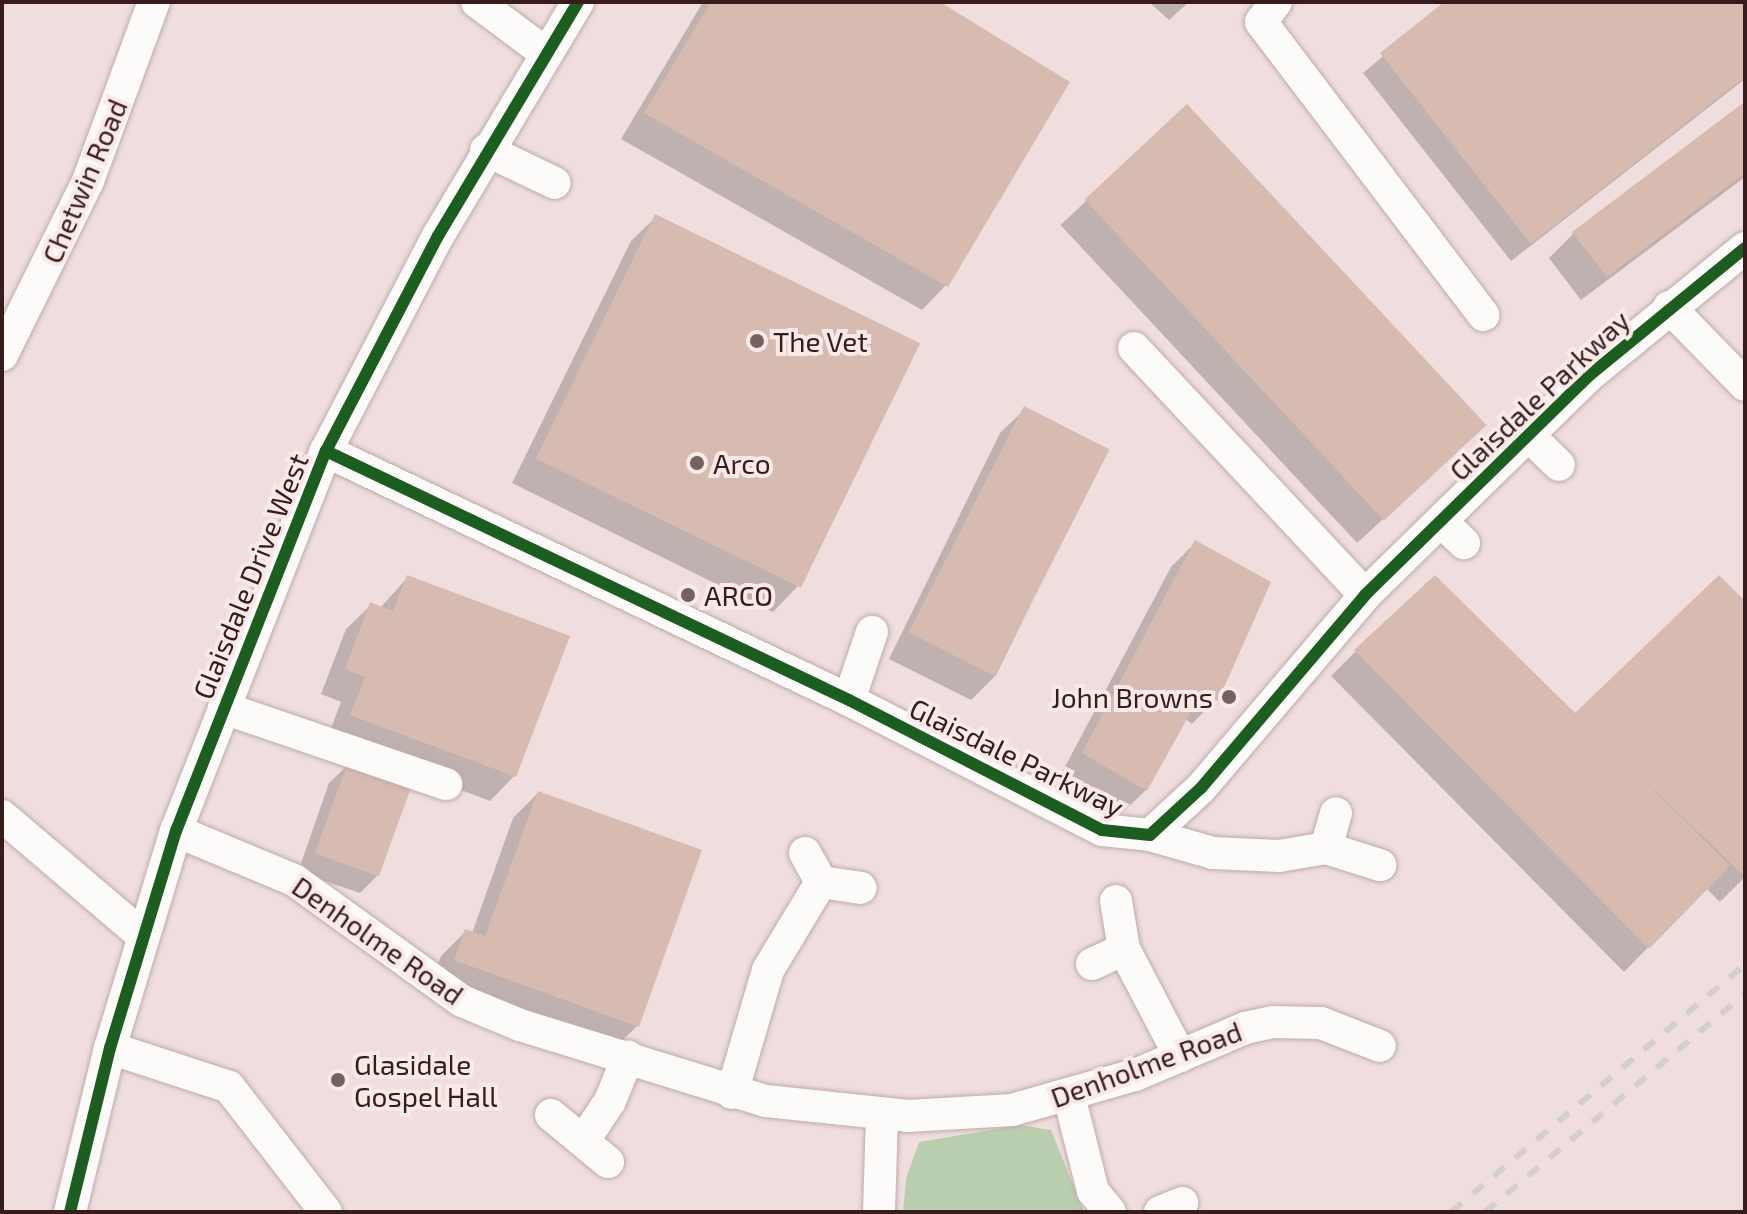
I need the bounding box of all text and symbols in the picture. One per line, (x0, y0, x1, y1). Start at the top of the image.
street label: Chetwin Road (34, 94, 134, 268)
street label: Glaisdale Parkway (1442, 303, 1636, 487)
place label: The Vet (773, 324, 869, 358)
marker: The Vet (748, 332, 766, 350)
place label: Arco (713, 446, 771, 480)
street label: Glaisdale Drive West (185, 448, 315, 704)
marker: Arco (688, 454, 706, 472)
place label: ARCO (704, 578, 773, 612)
marker: ARCO (679, 586, 697, 604)
place label: John Browns (1051, 680, 1213, 714)
marker: John Browns (1220, 688, 1238, 706)
street label: Glaisdale Parkway (905, 691, 1129, 823)
street label: Denholme Road (286, 869, 470, 1011)
street label: Denholme Road (1046, 1014, 1246, 1114)
place label: Glasidale Gospel Hall (354, 1047, 498, 1113)
marker: Glasidale Gospel Hall (329, 1071, 347, 1089)

